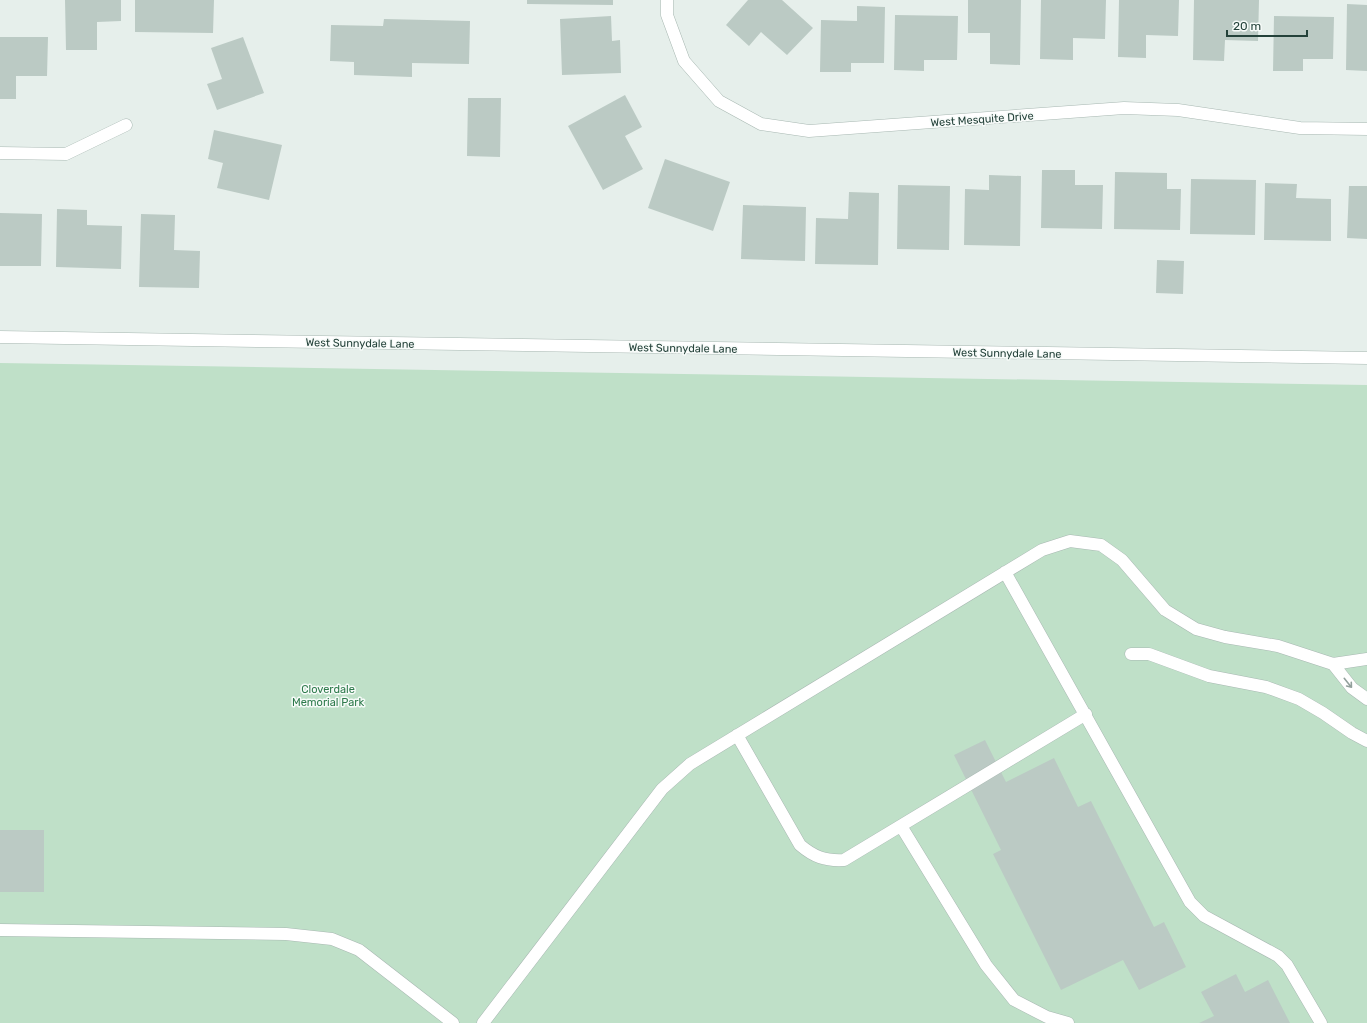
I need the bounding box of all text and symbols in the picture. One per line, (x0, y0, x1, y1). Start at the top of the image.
scale bar (1227, 12, 1307, 38)
text: 20 m (1233, 19, 1261, 33)
street label: West Mesquite Drive (930, 109, 1034, 130)
street label: West Sunnydale Lane (305, 336, 415, 351)
street label: West Sunnydale Lane (628, 341, 738, 356)
street label: West Sunnydale Lane (952, 346, 1062, 361)
one-way arrow (1344, 678, 1352, 689)
park label: Cloverdale Memorial Park (292, 683, 364, 709)

